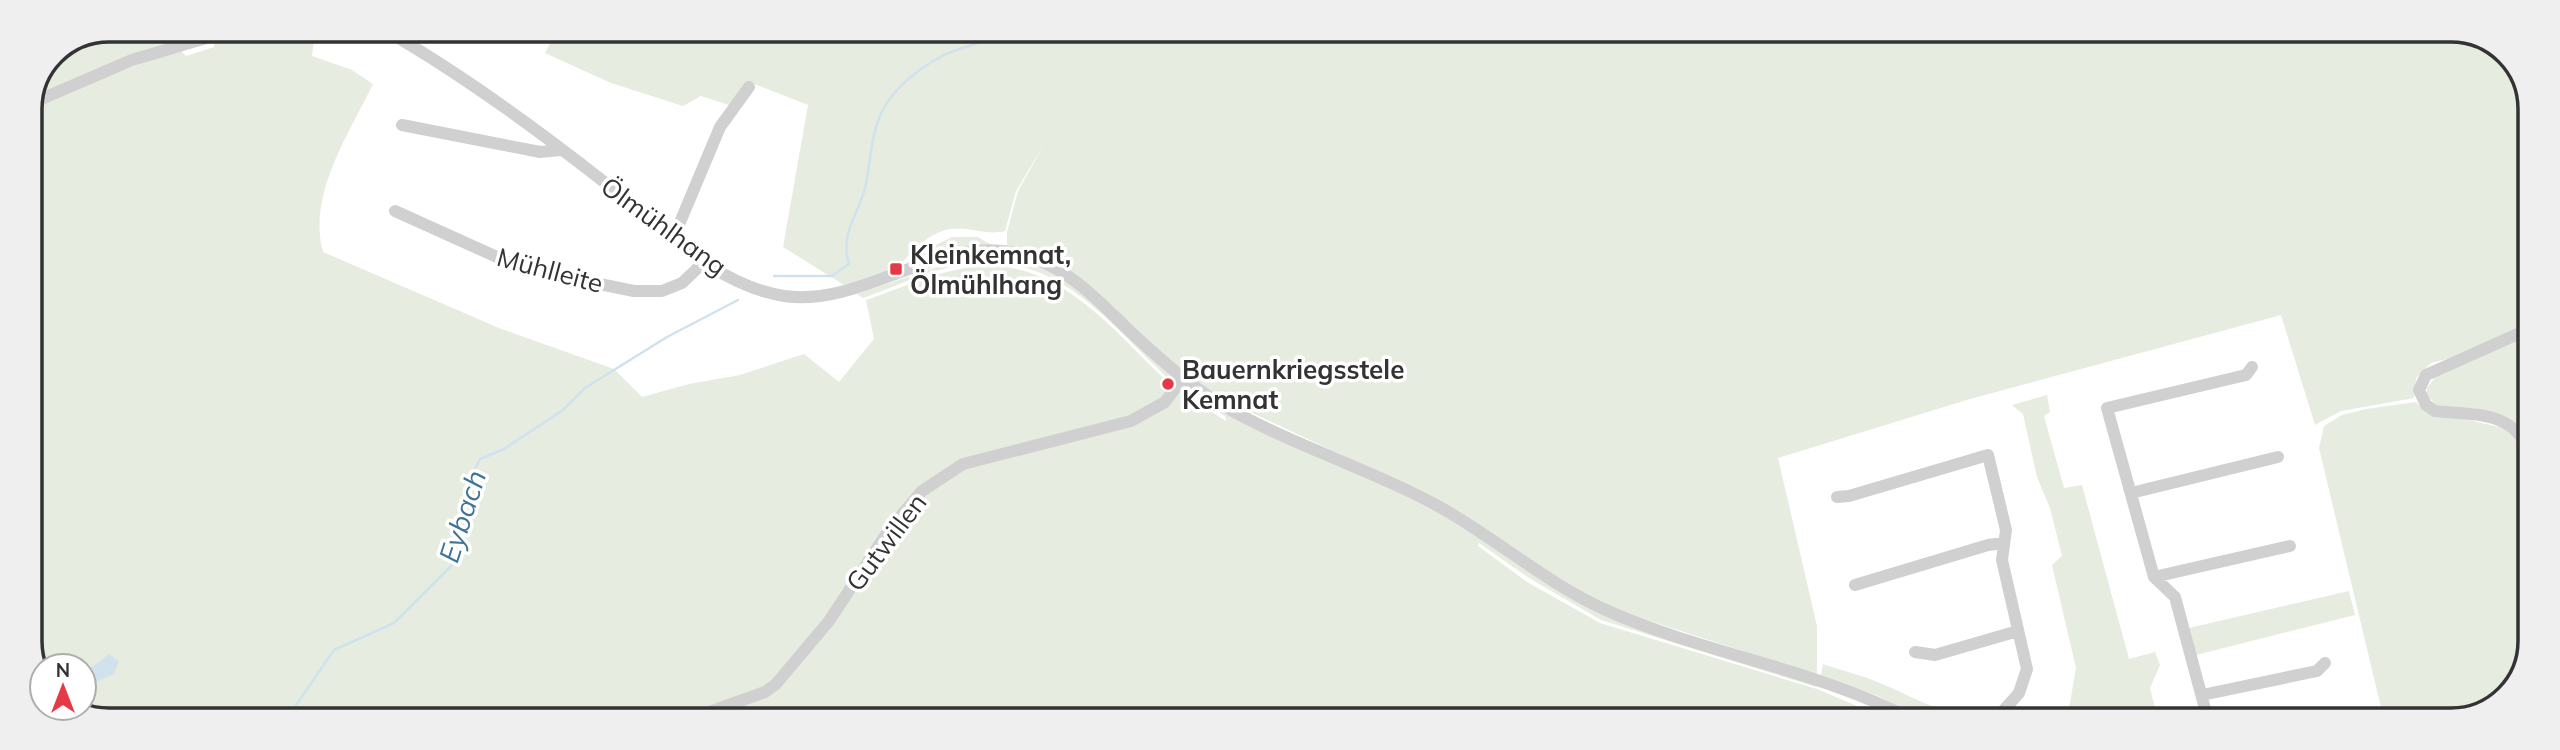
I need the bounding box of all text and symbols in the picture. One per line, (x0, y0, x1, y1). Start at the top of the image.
street label: Ölmühlhang (595, 169, 733, 283)
place label: Kleinkemnat, Ölmühlhang (910, 238, 1071, 301)
street label: Mühlleite (493, 240, 607, 300)
marker: Kleinkemnat, Ölmühlhang (888, 261, 904, 277)
place label: Bauernkriegsstele Kemnat (1182, 353, 1404, 416)
marker: Bauernkriegsstele Kemnat (1160, 376, 1176, 392)
water label: Eybach (431, 465, 493, 567)
street label: Gutwillen (839, 487, 933, 597)
north arrow (28, 652, 98, 722)
text: N (56, 658, 70, 682)

